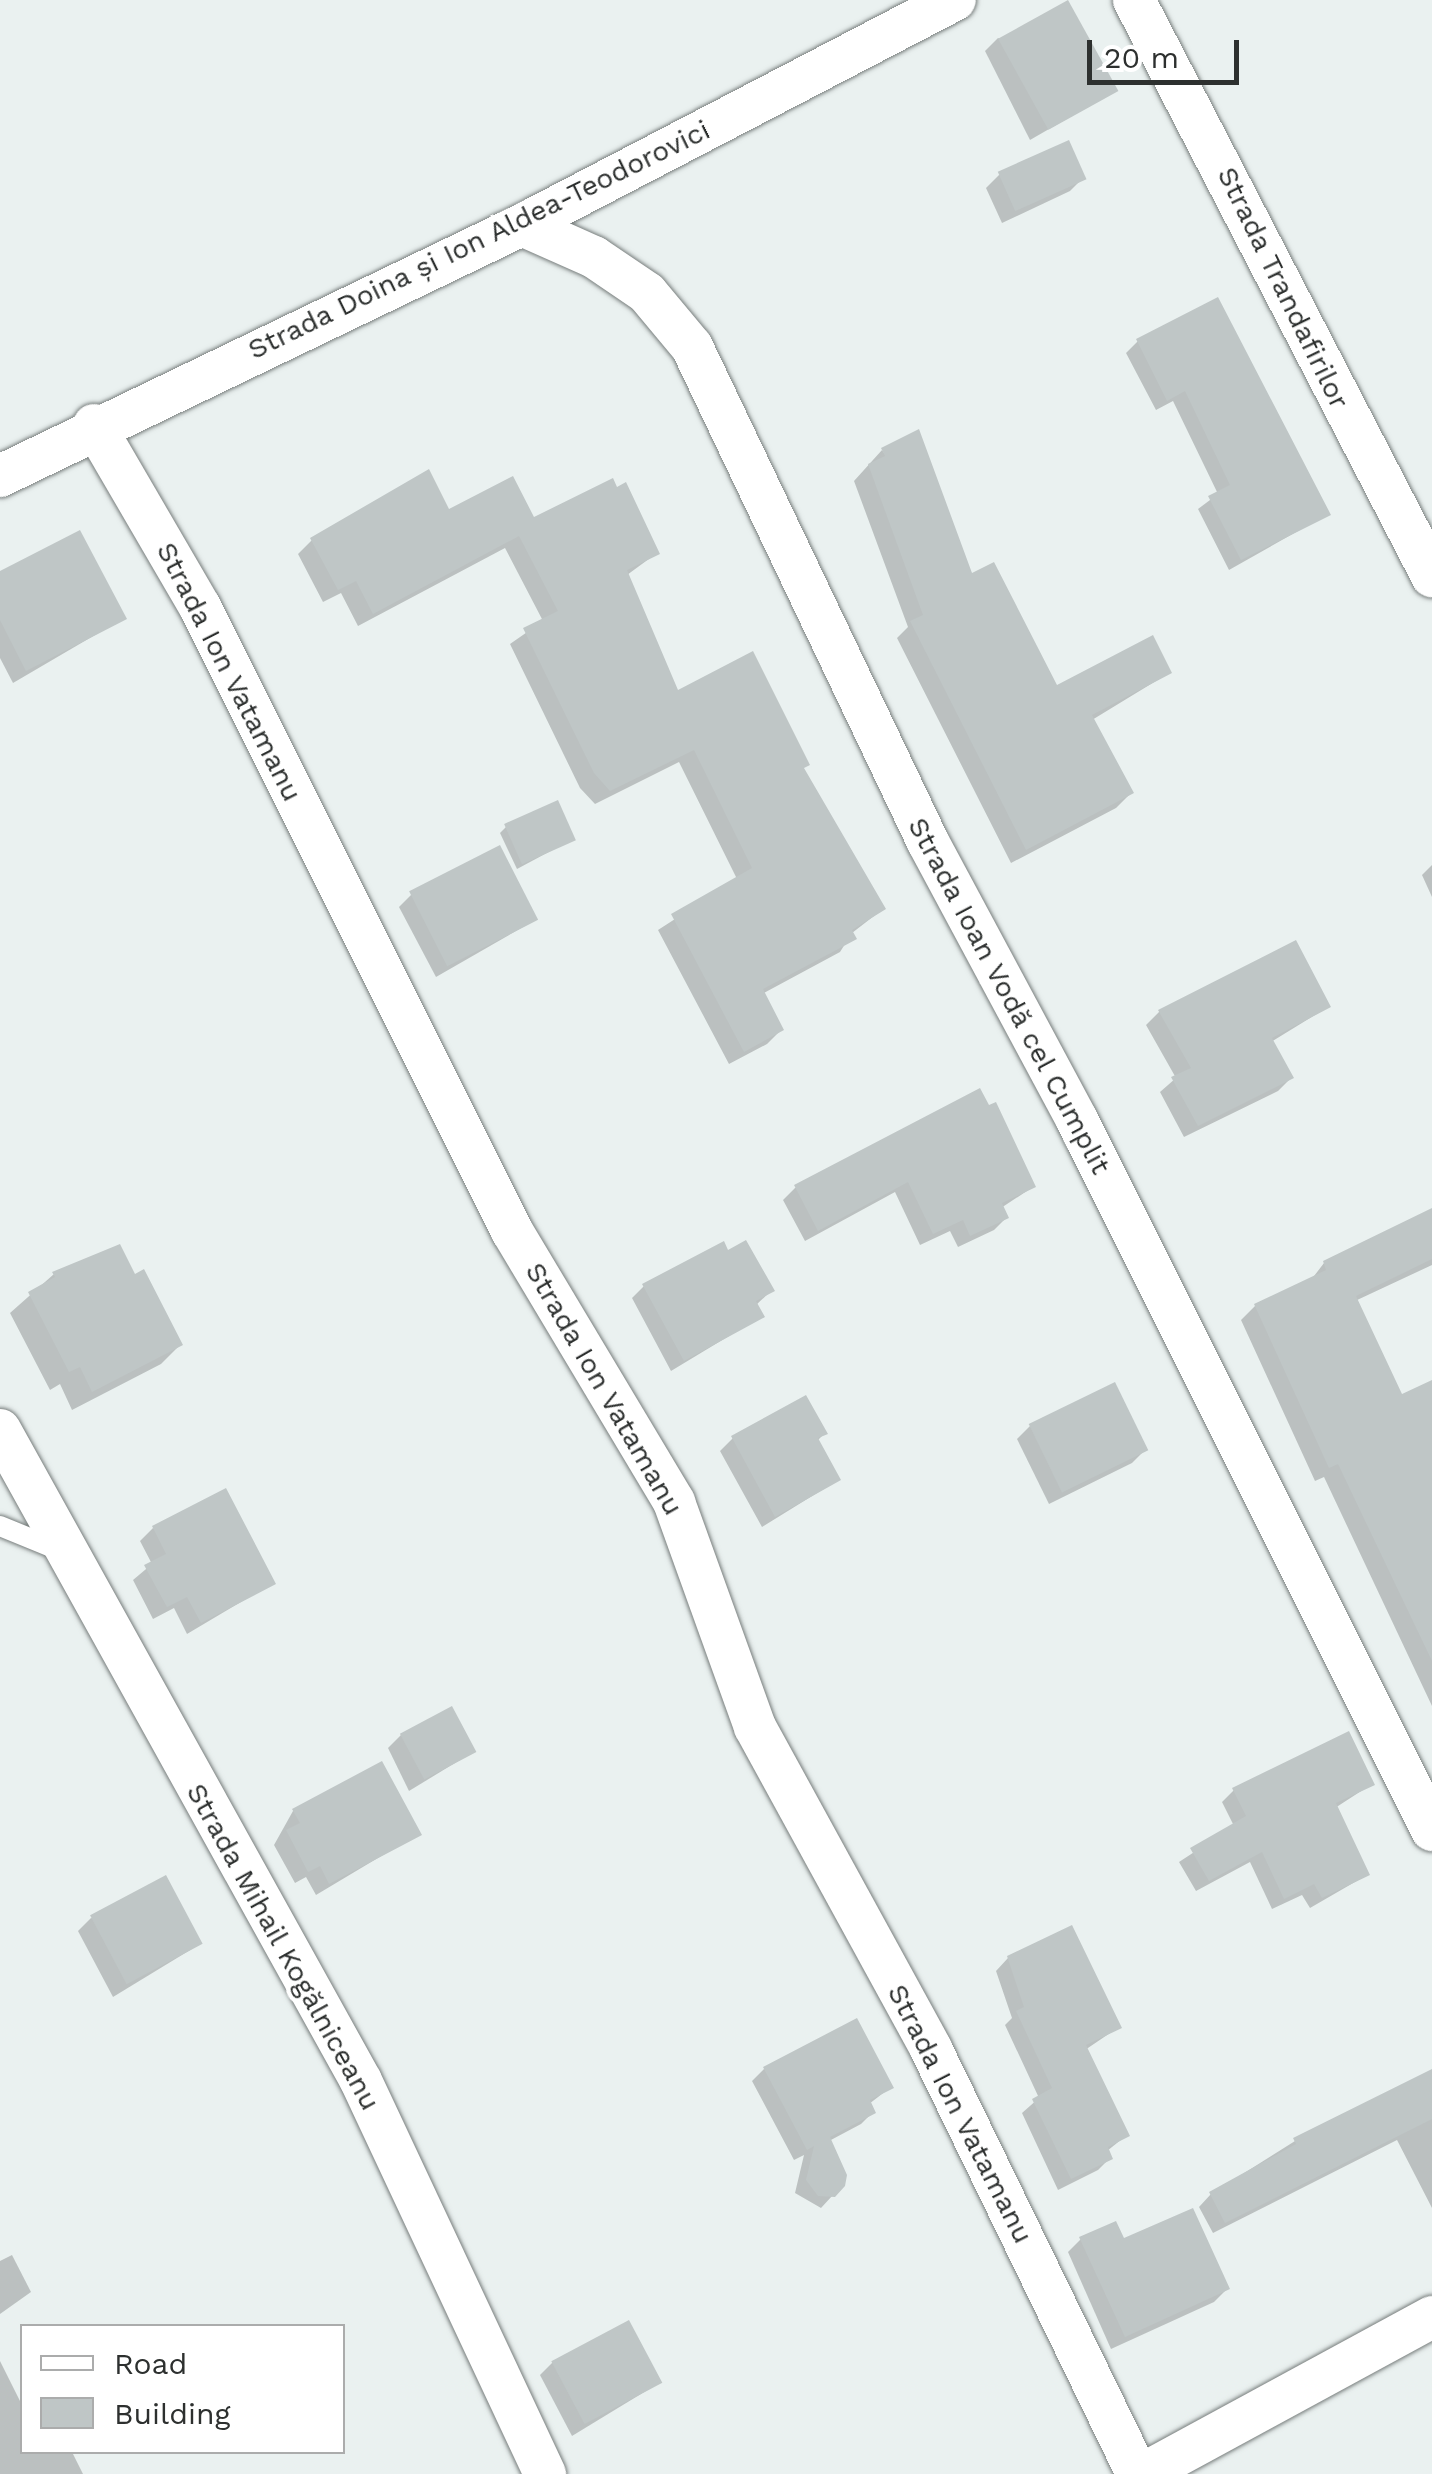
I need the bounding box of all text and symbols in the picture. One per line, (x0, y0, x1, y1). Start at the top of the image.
scale bar (1092, 20, 1244, 82)
text: 20 m (1104, 40, 1179, 75)
street label: Strada Doina și Ion Aldea-Teodorovici (242, 113, 716, 367)
street label: Strada Trandafirilor (1210, 161, 1356, 415)
street label: Strada Ion Vatamanu (149, 536, 309, 808)
street label: Strada Ioan Vodă cel Cumplit (900, 811, 1118, 1181)
street label: Strada Ion Vatamanu (518, 1256, 690, 1522)
street label: Strada Mihail Kogălniceanu (179, 1777, 387, 2117)
street label: Strada Ion Vatamanu (880, 1978, 1040, 2250)
legend (20, 2324, 345, 2454)
text: Road (114, 2346, 187, 2381)
text: Building (114, 2396, 231, 2431)

